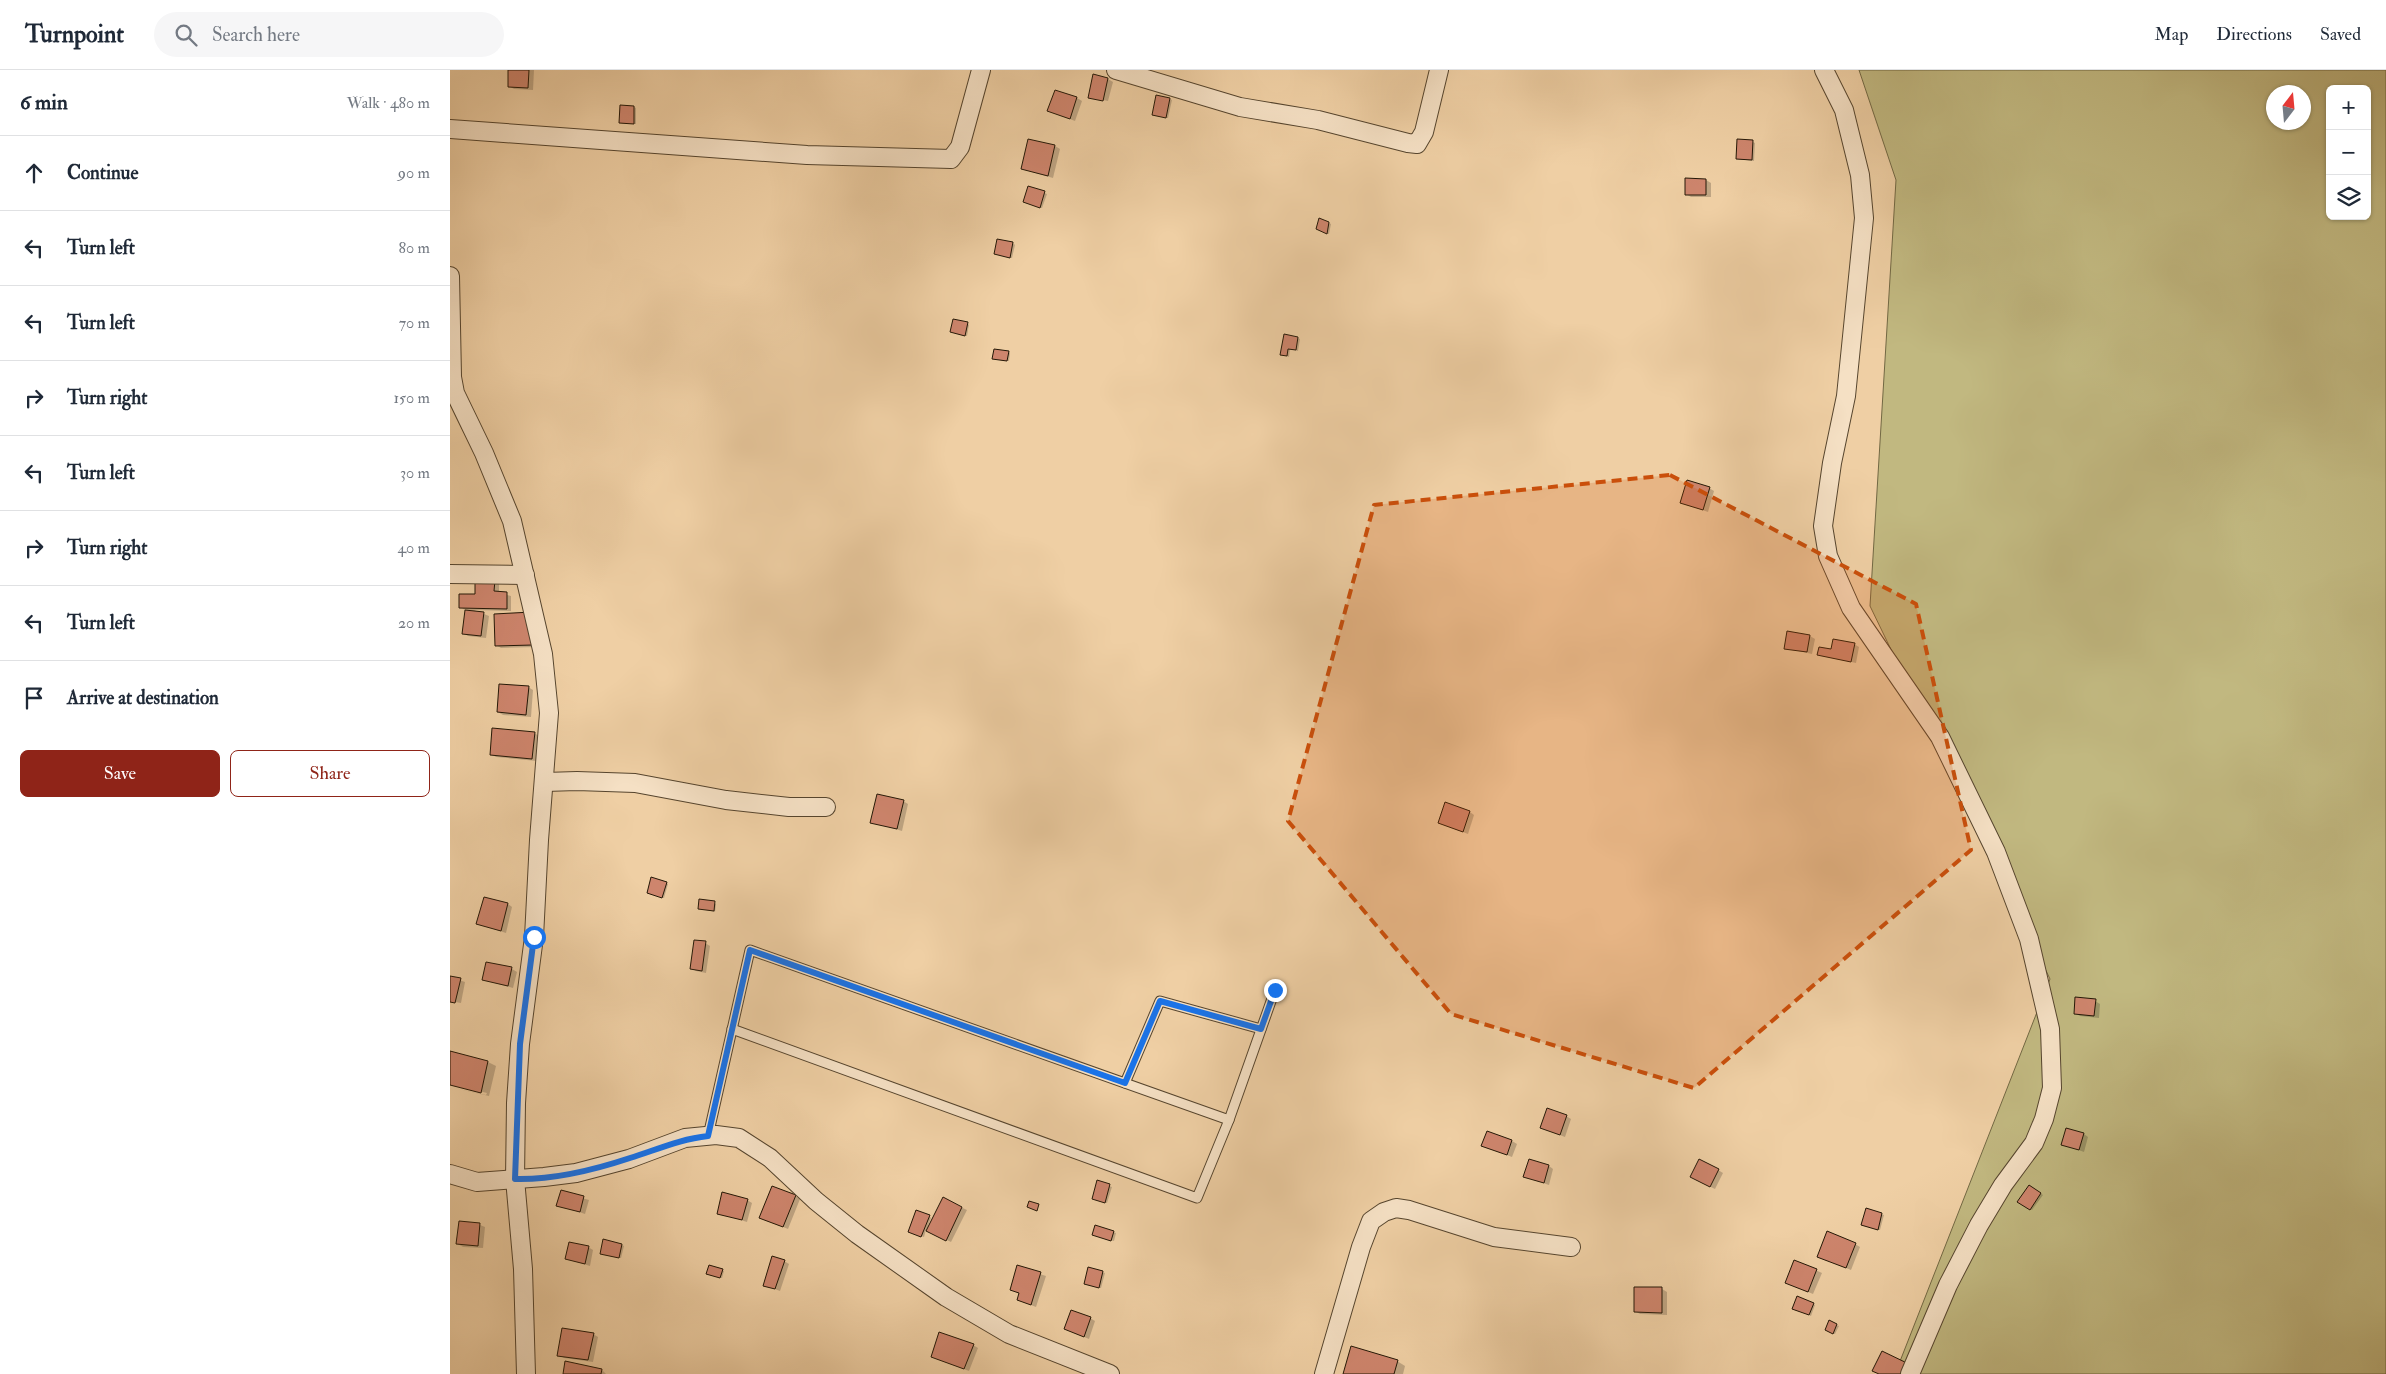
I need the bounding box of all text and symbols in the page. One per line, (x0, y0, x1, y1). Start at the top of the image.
search box (154, 12, 504, 57)
text: Turnpoint (25, 19, 124, 50)
icon: search (172, 21, 200, 49)
text: Search here (212, 23, 300, 47)
text: Map (2155, 23, 2188, 46)
text: Directions (2216, 23, 2292, 46)
text: Saved (2320, 23, 2361, 46)
north arrow (2266, 85, 2311, 130)
map controls (2326, 85, 2371, 220)
button: + (2326, 85, 2371, 130)
text: 6 min (20, 89, 68, 116)
text: Walk · 480 m (347, 93, 430, 113)
button: − (2326, 130, 2371, 175)
icon: ahead (20, 159, 48, 187)
text: Continue (67, 161, 138, 185)
text: 90 m (398, 163, 430, 183)
button: layers (2326, 175, 2371, 220)
icon: left (20, 234, 48, 262)
text: Turn left (67, 236, 135, 260)
text: 80 m (399, 238, 430, 258)
icon: left (20, 309, 48, 337)
text: Turn left (67, 311, 135, 335)
text: 70 m (399, 313, 430, 333)
icon: right (20, 384, 48, 412)
text: Turn right (67, 386, 147, 410)
text: 150 m (393, 388, 430, 408)
icon: left (20, 459, 48, 487)
text: Turn left (67, 461, 135, 485)
text: 30 m (400, 463, 430, 483)
icon: right (20, 534, 48, 562)
text: Turn right (67, 536, 147, 560)
text: 40 m (397, 538, 430, 558)
icon: left (20, 609, 48, 637)
text: Turn left (67, 611, 135, 635)
text: 20 m (398, 613, 430, 633)
icon: arrive (20, 684, 48, 712)
text: Arrive at destination (67, 686, 219, 710)
button: Save (20, 750, 220, 797)
button: Share (230, 750, 430, 797)
route start (523, 926, 546, 949)
route end (1264, 979, 1287, 1002)

